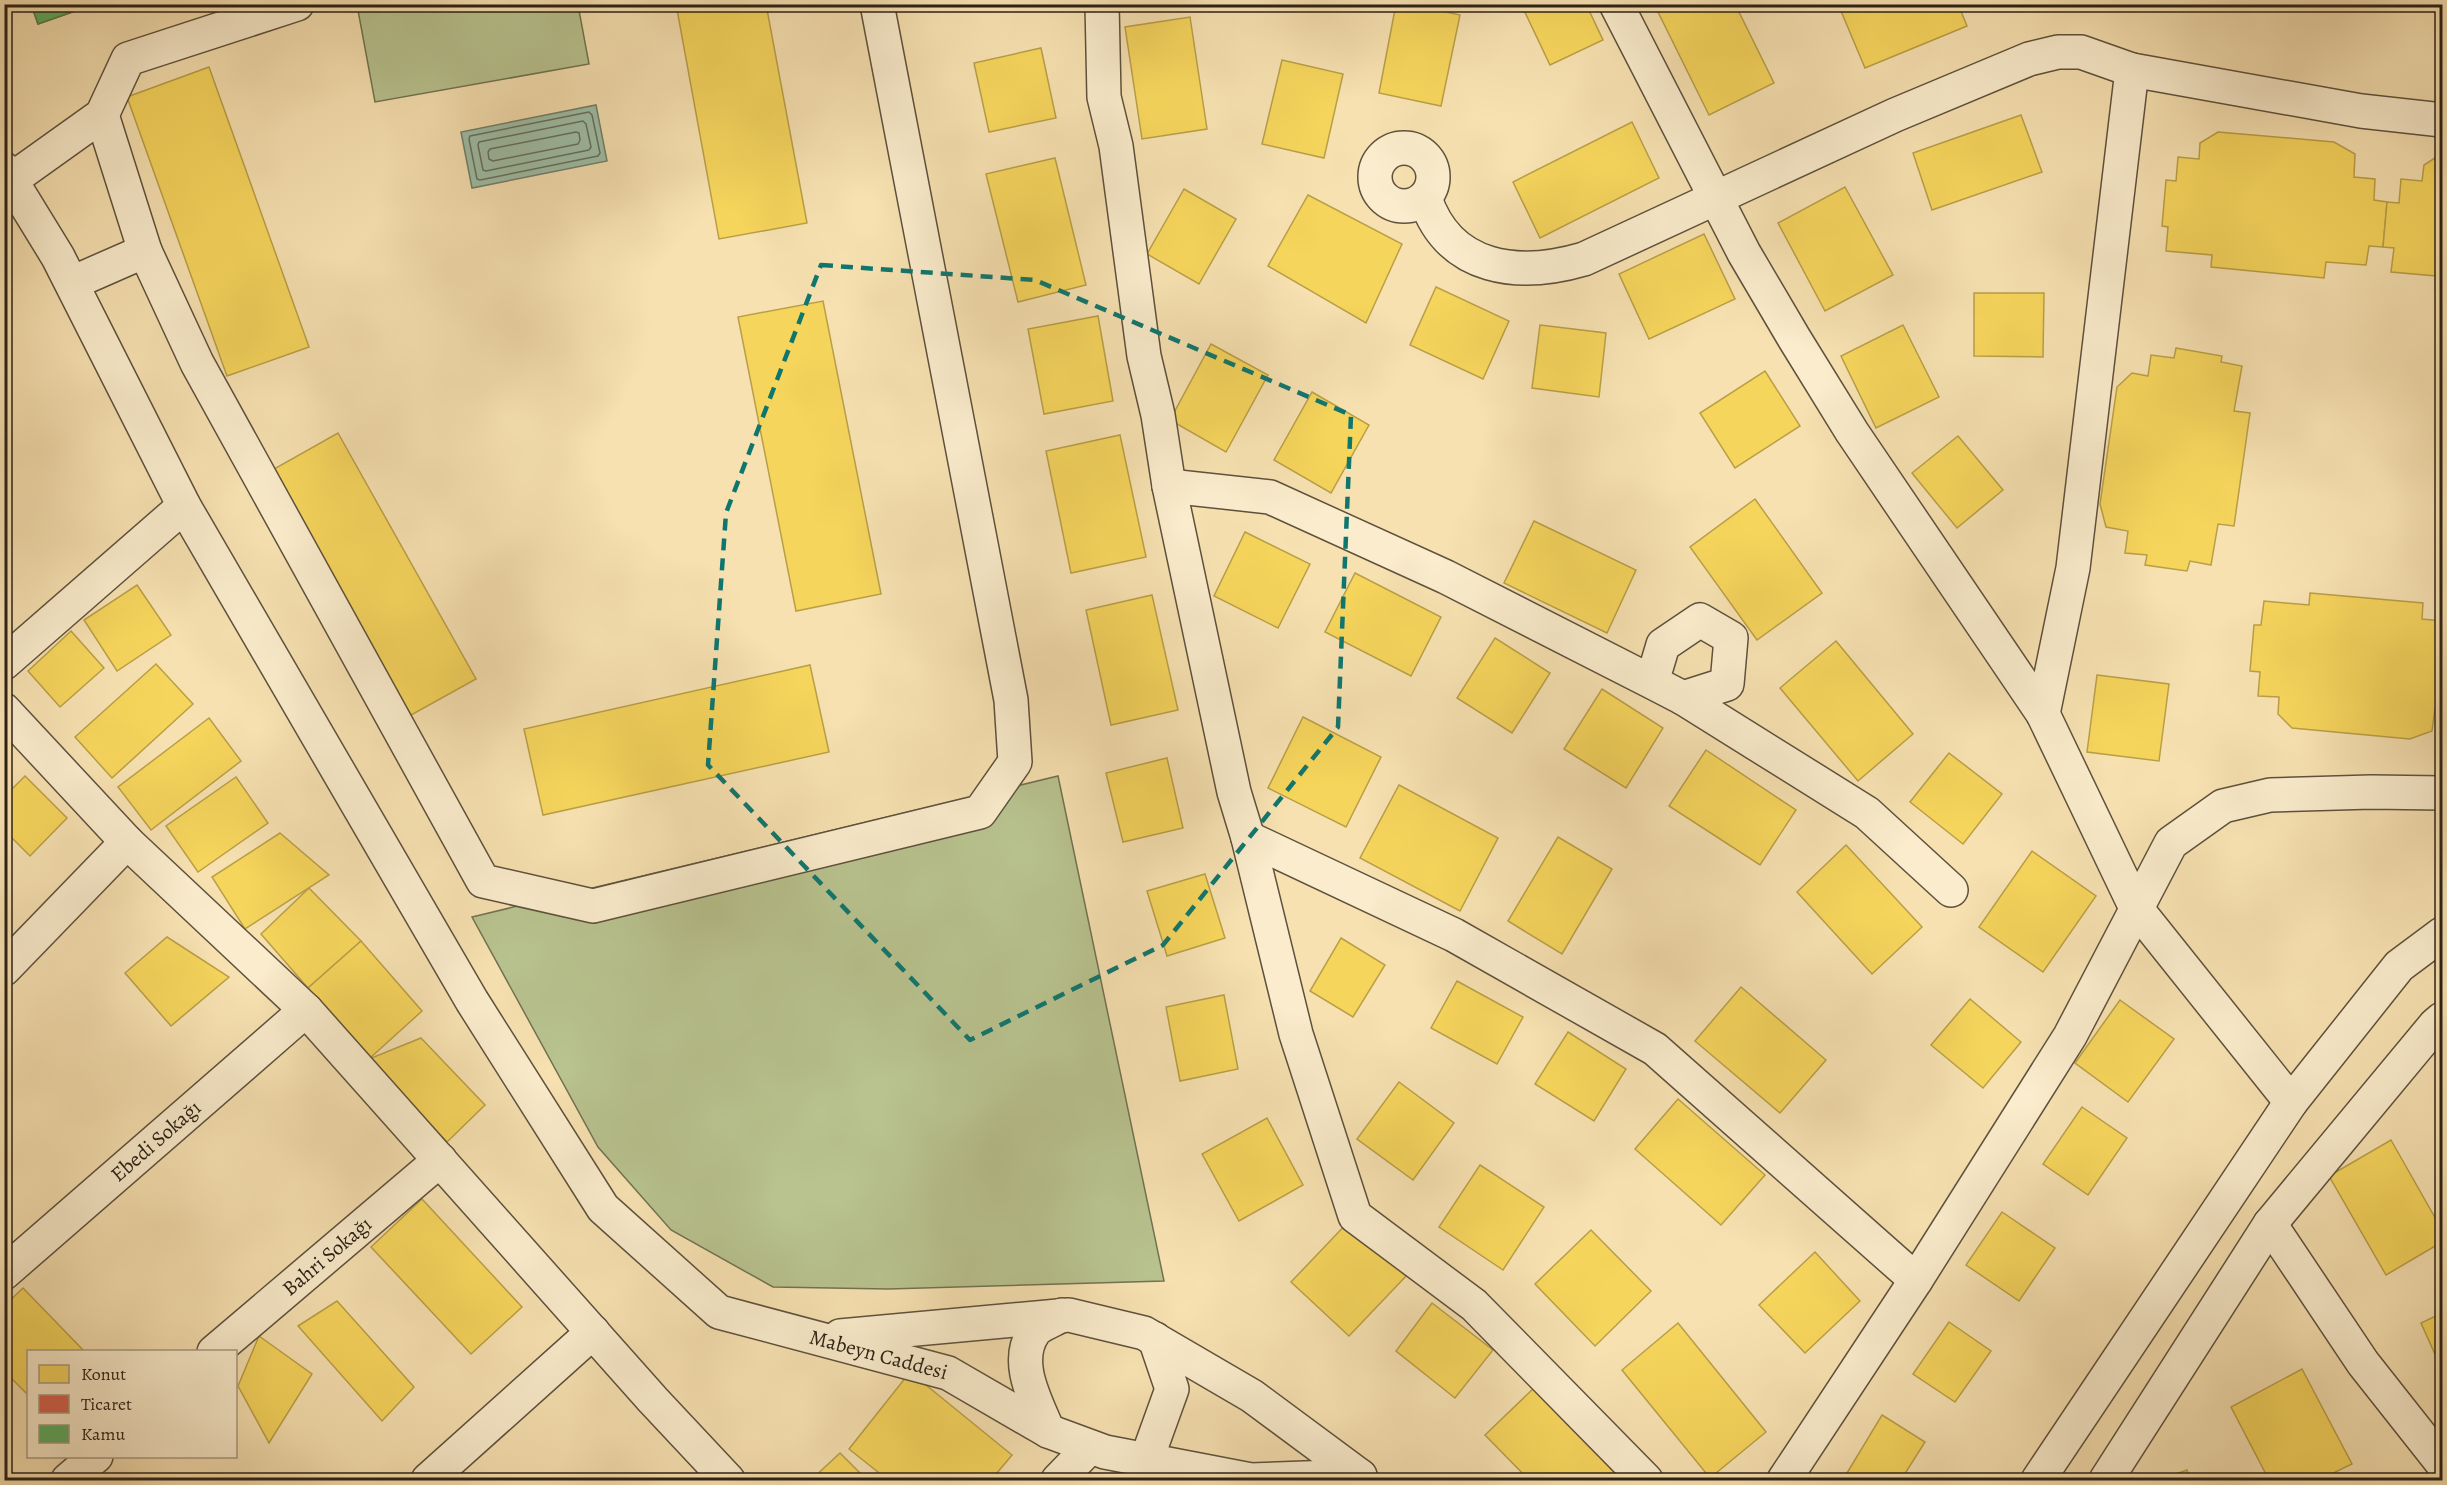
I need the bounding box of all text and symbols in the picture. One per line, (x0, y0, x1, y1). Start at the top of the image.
street label: Ebedi Sokağı (104, 1094, 207, 1188)
street label: Bahri Sokağı (276, 1210, 378, 1302)
street label: Mabeyn Caddesi (807, 1323, 951, 1386)
legend (27, 1350, 237, 1458)
text: Konut (81, 1362, 126, 1386)
text: Ticaret (81, 1392, 132, 1416)
text: Kamu (81, 1422, 125, 1446)

